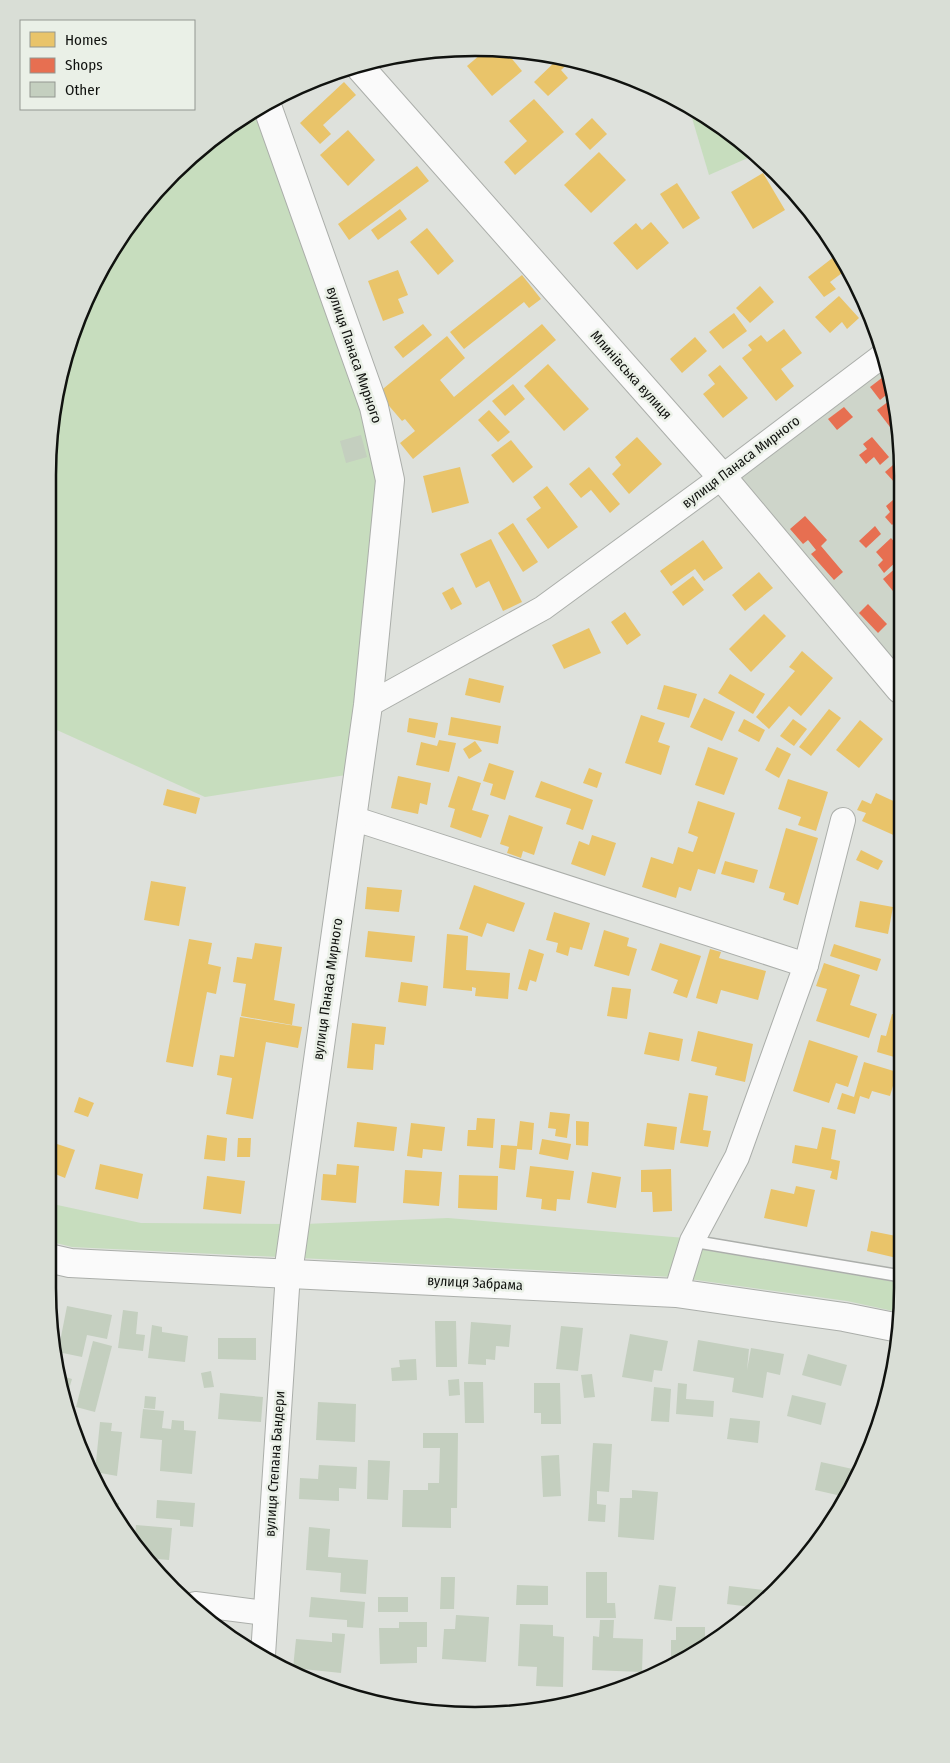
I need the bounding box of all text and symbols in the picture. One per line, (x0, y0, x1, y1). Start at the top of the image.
legend (20, 20, 195, 110)
text: Homes (65, 31, 107, 49)
text: Shops (65, 56, 103, 74)
text: Other (65, 81, 101, 99)
street label: вулиця Панаса Мирного (323, 285, 385, 425)
street label: Млинівська вулиця (587, 327, 675, 423)
street label: вулиця Панаса Мирного (679, 412, 803, 512)
street label: вулиця Панаса Мирного (310, 917, 346, 1061)
street label: вулиця Забрама (427, 1272, 523, 1294)
street label: вулиця Степана Бандери (261, 1390, 289, 1538)

